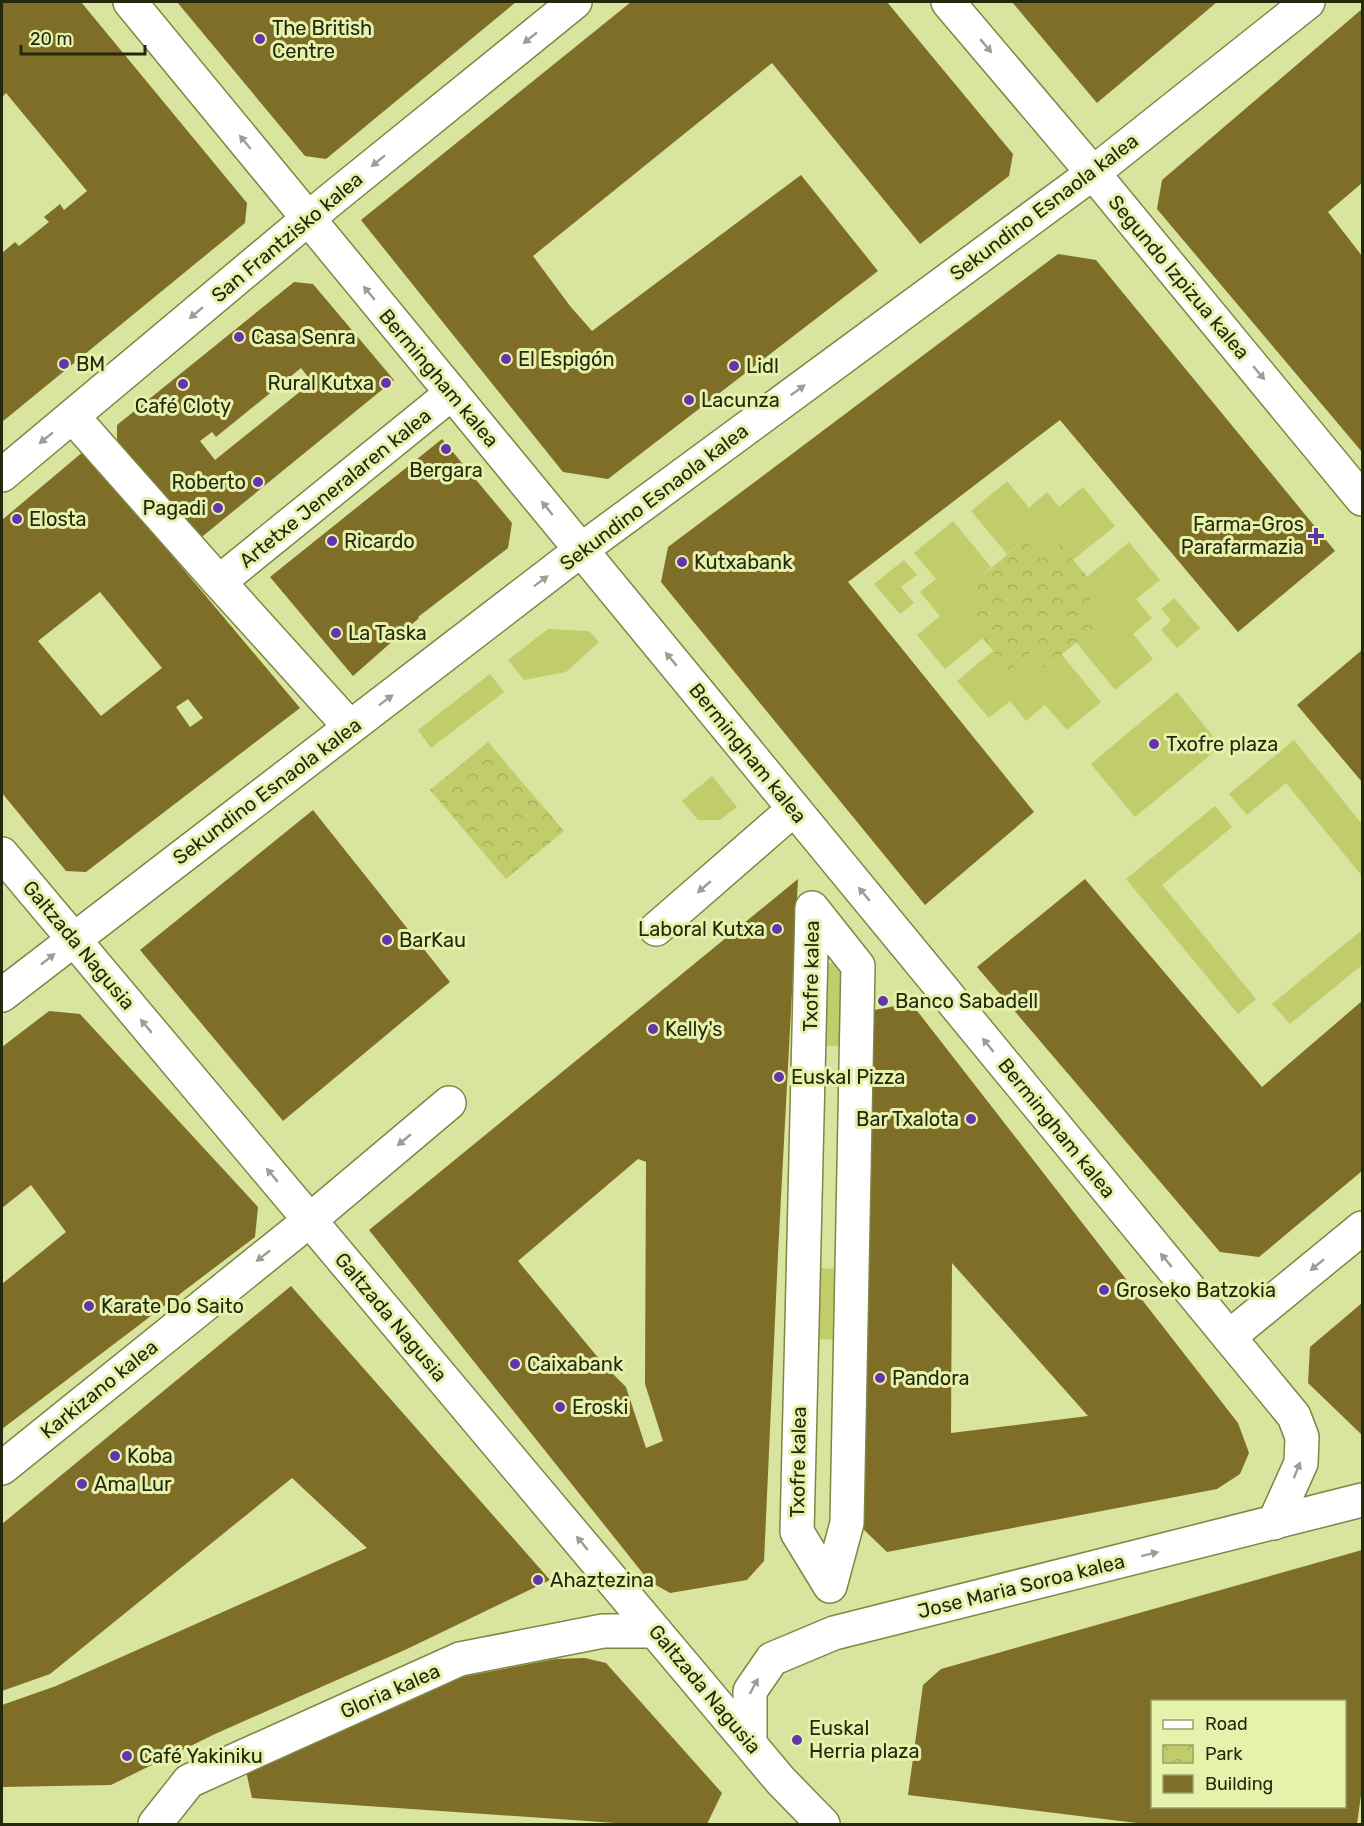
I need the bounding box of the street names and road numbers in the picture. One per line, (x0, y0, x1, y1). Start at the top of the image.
street label: Sekundino Esnaola kalea (945, 128, 1143, 286)
street label: San Frantzisko kalea (207, 167, 367, 307)
street label: Segundo Izpizua kalea (1103, 190, 1255, 364)
street label: Bermingham kalea (374, 304, 504, 452)
street label: Artetxe Jeneralaren kalea (234, 403, 436, 573)
street label: Sekundino Esnaola kalea (555, 418, 753, 576)
street label: Bermingham kalea (684, 678, 812, 828)
street label: Sekundino Esnaola kalea (168, 712, 366, 870)
street label: Galtzada Nagusia (18, 875, 140, 1015)
street label: Txofre kalea (798, 920, 824, 1032)
street label: Bermingham kalea (993, 1053, 1121, 1203)
street label: Galtzada Nagusia (330, 1247, 452, 1387)
street label: Karkizano kalea (36, 1334, 162, 1444)
street label: Txofre kalea (785, 1406, 811, 1518)
street label: Jose Maria Soroa kalea (915, 1549, 1127, 1623)
street label: Galtzada Nagusia (644, 1619, 766, 1759)
street label: Gloria kalea (336, 1658, 444, 1724)

